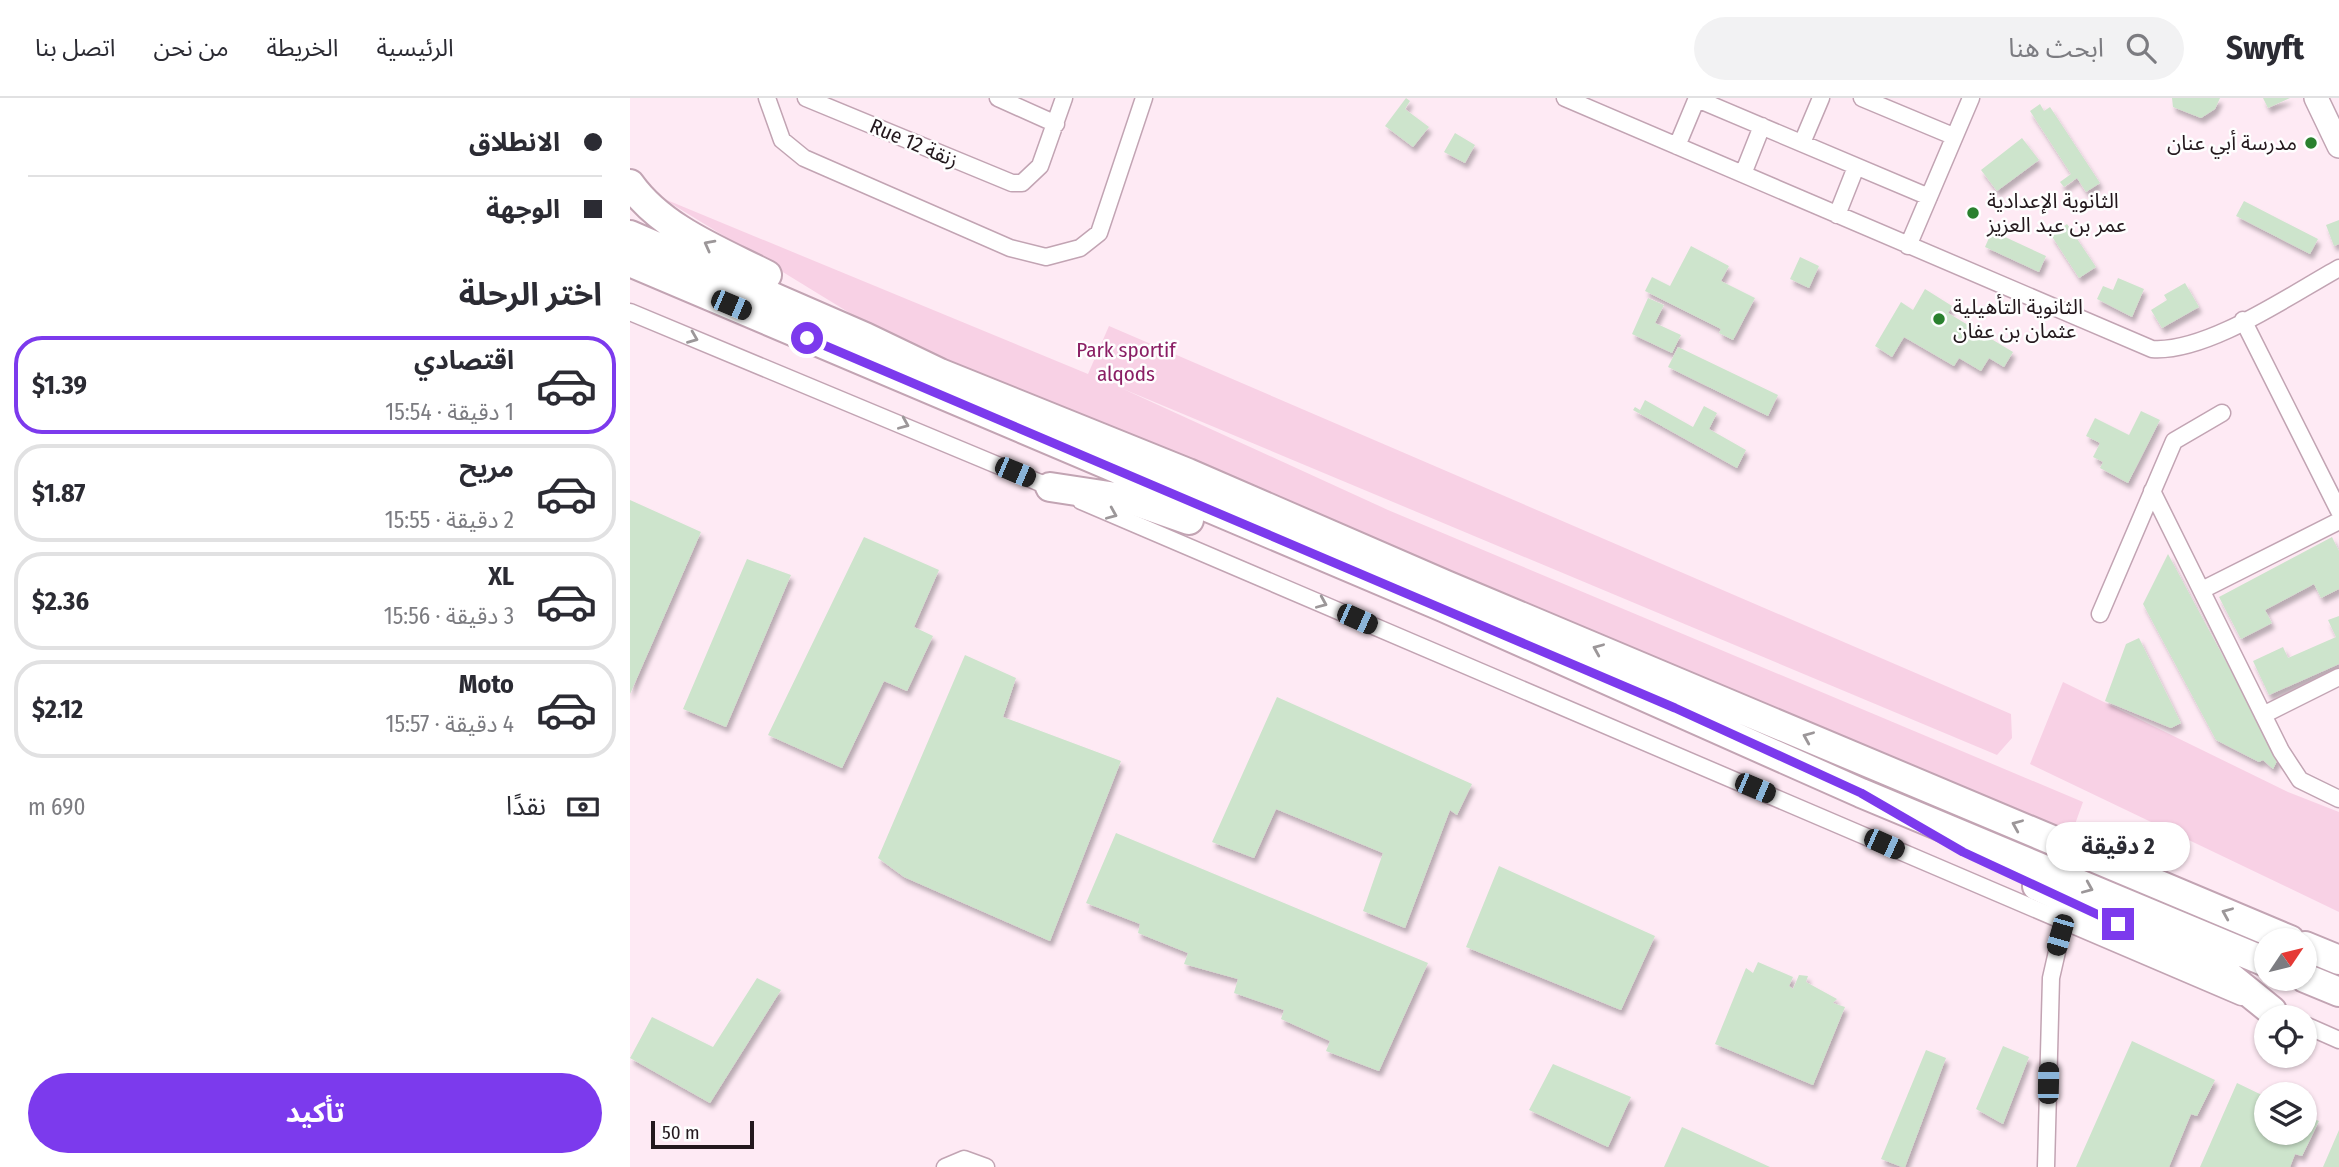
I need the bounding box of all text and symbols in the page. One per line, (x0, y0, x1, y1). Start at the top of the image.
search box (1694, 17, 2184, 80)
text: Swyft (2226, 28, 2304, 68)
icon: search (2122, 29, 2160, 67)
text: ابحث هنا (2008, 33, 2104, 64)
text: اتصل بنا (35, 34, 116, 62)
text: من نحن (154, 34, 229, 62)
text: الخريطة (267, 34, 338, 62)
text: الرئيسية (376, 34, 454, 62)
street label: Rue 12 زنقة (866, 113, 962, 173)
text: الانطلاق (469, 127, 560, 158)
place label: مدرسة أبي عنان (2167, 130, 2297, 159)
marker: مدرسة أبي عنان (2303, 135, 2319, 151)
place label: الثانوية الإعدادية عمر بن عبد العزيز (1986, 188, 2126, 238)
text: الوجهة (486, 194, 560, 225)
marker: الثانوية الإعدادية عمر بن عبد العزيز (1965, 205, 1981, 221)
one-way arrow (704, 239, 716, 253)
text: اختر الرحلة (459, 275, 602, 313)
car (708, 287, 755, 323)
place label: الثانوية التأهيلية عثمان بن عفان (1953, 294, 2083, 344)
marker: الثانوية التأهيلية عثمان بن عفان (1931, 311, 1947, 327)
route start (791, 322, 823, 354)
one-way arrow (686, 329, 698, 343)
park label: Park sportif alqods (1076, 337, 1177, 387)
text: اقتصادي (414, 345, 514, 376)
icon: car (535, 354, 598, 417)
text: $1.39 (32, 370, 87, 401)
text: 1 دقيقة · 15:54 (385, 398, 514, 426)
one-way arrow (897, 415, 909, 429)
text: مريح (459, 453, 514, 484)
car (992, 454, 1039, 490)
icon: car (535, 462, 598, 525)
text: $1.87 (32, 478, 85, 509)
text: 2 دقيقة · 15:55 (385, 506, 514, 534)
one-way arrow (1105, 506, 1118, 520)
text: XL (488, 561, 514, 592)
icon: car (535, 570, 598, 633)
text: $2.36 (32, 586, 89, 617)
one-way arrow (1315, 595, 1327, 609)
car (1334, 601, 1381, 637)
text: 3 دقيقة · 15:56 (384, 602, 514, 630)
one-way arrow (1592, 643, 1605, 657)
text: Moto (459, 669, 514, 700)
icon: car (535, 678, 598, 741)
text: $2.12 (32, 694, 83, 725)
text: 4 دقيقة · 15:57 (385, 710, 514, 738)
one-way arrow (1802, 731, 1815, 745)
car (1732, 770, 1779, 806)
icon: cash (564, 788, 602, 826)
text: نقدًا (506, 791, 546, 822)
text: 690 m (28, 793, 85, 821)
one-way arrow (2012, 819, 2025, 833)
callout: 2 دقيقة (2046, 822, 2190, 872)
car (1861, 826, 1908, 862)
text: 2 دقيقة (2081, 832, 2155, 860)
one-way arrow (2082, 879, 2094, 893)
route end (2102, 908, 2134, 940)
one-way arrow (2222, 908, 2234, 922)
car (2045, 912, 2076, 958)
north arrow (2254, 928, 2317, 990)
map controls (2254, 928, 2317, 1145)
button: locate (2254, 1005, 2317, 1068)
car (2038, 1062, 2059, 1104)
button: تأكيد (28, 1073, 602, 1153)
button: layers (2254, 1082, 2317, 1145)
scale bar (651, 1118, 754, 1150)
text: 50 m (662, 1121, 700, 1144)

